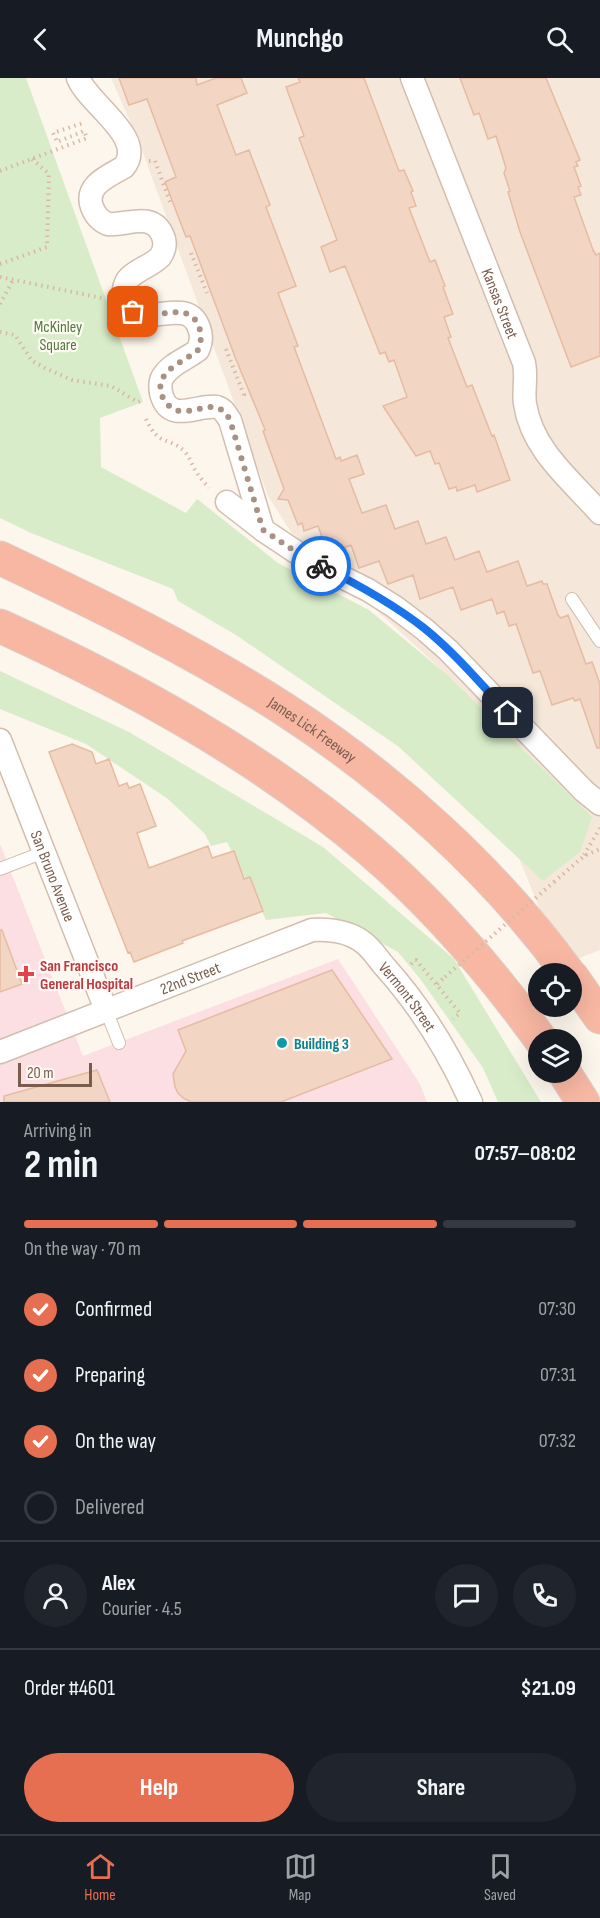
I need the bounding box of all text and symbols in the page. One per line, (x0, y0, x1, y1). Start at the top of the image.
icon: back (24, 23, 57, 56)
text: Munchgo (256, 23, 344, 55)
icon: search (543, 23, 576, 56)
street label: Kansas Street (477, 266, 522, 342)
pin (107, 286, 158, 337)
icon: bag (116, 295, 149, 328)
park label: McKinley Square (34, 318, 82, 355)
courier (291, 536, 351, 596)
icon: bike (305, 550, 338, 583)
pin (482, 687, 533, 738)
street label: James Lick Freeway (264, 693, 360, 767)
icon: home (491, 696, 524, 729)
street label: San Bruno Avenue (26, 828, 78, 925)
place label: San Francisco General Hospital (40, 957, 133, 994)
street label: 22nd Street (158, 959, 223, 999)
street label: Vermont Street (374, 959, 439, 1036)
map controls (528, 963, 582, 1083)
button: locate (528, 963, 582, 1017)
marker: San Francisco General Hospital (17, 965, 35, 983)
button: layers (528, 1029, 582, 1083)
place label: Building 3 (294, 1035, 349, 1054)
marker: Building 3 (275, 1036, 289, 1050)
scale bar (18, 1060, 92, 1088)
text: 20 m (27, 1064, 54, 1083)
text: Arriving in (24, 1119, 92, 1143)
text: 07:57–08:02 (475, 1140, 576, 1167)
text: 2 min (24, 1142, 98, 1189)
text: On the way · 70 m (24, 1237, 141, 1261)
icon: check (24, 1293, 57, 1326)
text: Confirmed (75, 1296, 152, 1323)
text: 07:30 (538, 1297, 576, 1321)
icon: check (24, 1359, 57, 1392)
text: Preparing (75, 1362, 145, 1389)
text: 07:31 (540, 1363, 576, 1387)
icon: check (24, 1425, 57, 1458)
text: On the way (75, 1428, 156, 1455)
text: 07:32 (539, 1429, 576, 1453)
text: Delivered (75, 1494, 144, 1521)
button: person (24, 1564, 87, 1627)
button: chat (435, 1564, 498, 1627)
button: phone (513, 1564, 576, 1627)
text: Alex (102, 1570, 135, 1597)
text: Courier · 4.5 (102, 1597, 182, 1621)
text: Order #4601 (24, 1675, 115, 1702)
text: $21.09 (521, 1675, 576, 1702)
button: Help (24, 1753, 294, 1822)
button: Share (306, 1753, 576, 1822)
tab: Home (84, 1850, 117, 1905)
tab: Map (284, 1850, 317, 1905)
tab: Saved (484, 1850, 517, 1905)

